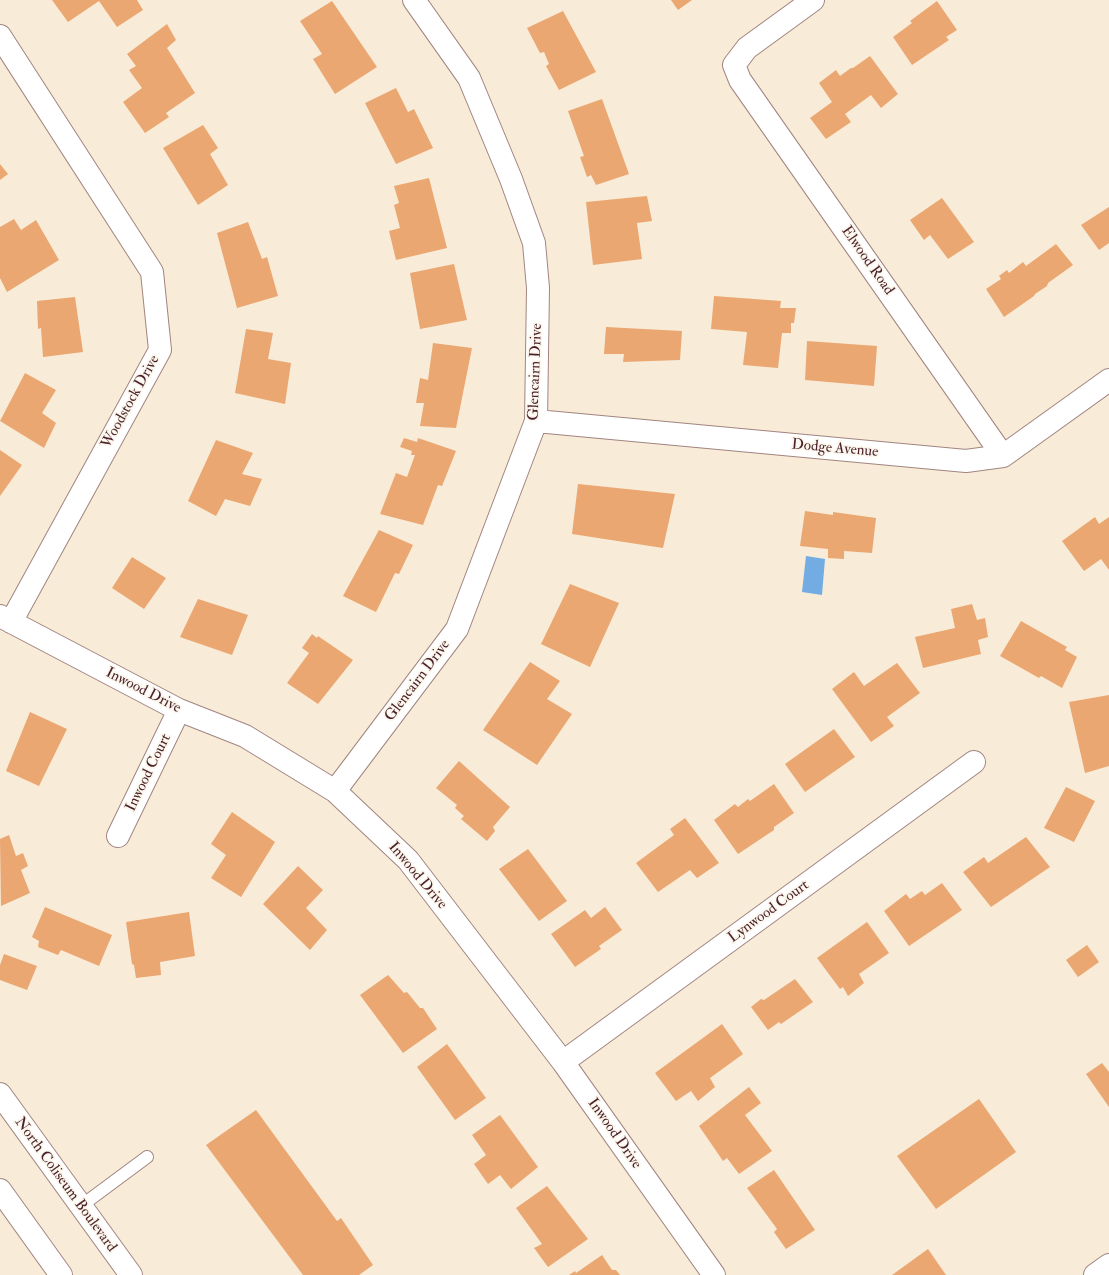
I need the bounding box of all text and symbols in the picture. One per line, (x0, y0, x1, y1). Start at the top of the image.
street label: Elwood Road (837, 223, 897, 299)
street label: Glencairn Drive (525, 323, 547, 421)
street label: Woodstock Drive (98, 352, 164, 452)
street label: Dodge Avenue (791, 436, 879, 462)
street label: Glencairn Drive (382, 637, 454, 725)
street label: Inwood Drive (102, 664, 184, 718)
street label: Inwood Court (122, 731, 176, 815)
street label: Inwood Drive (384, 839, 450, 913)
street label: Lynwood Court (725, 877, 813, 947)
street label: Inwood Drive (583, 1095, 645, 1173)
street label: North Coliseum Boulevard (10, 1114, 120, 1256)

